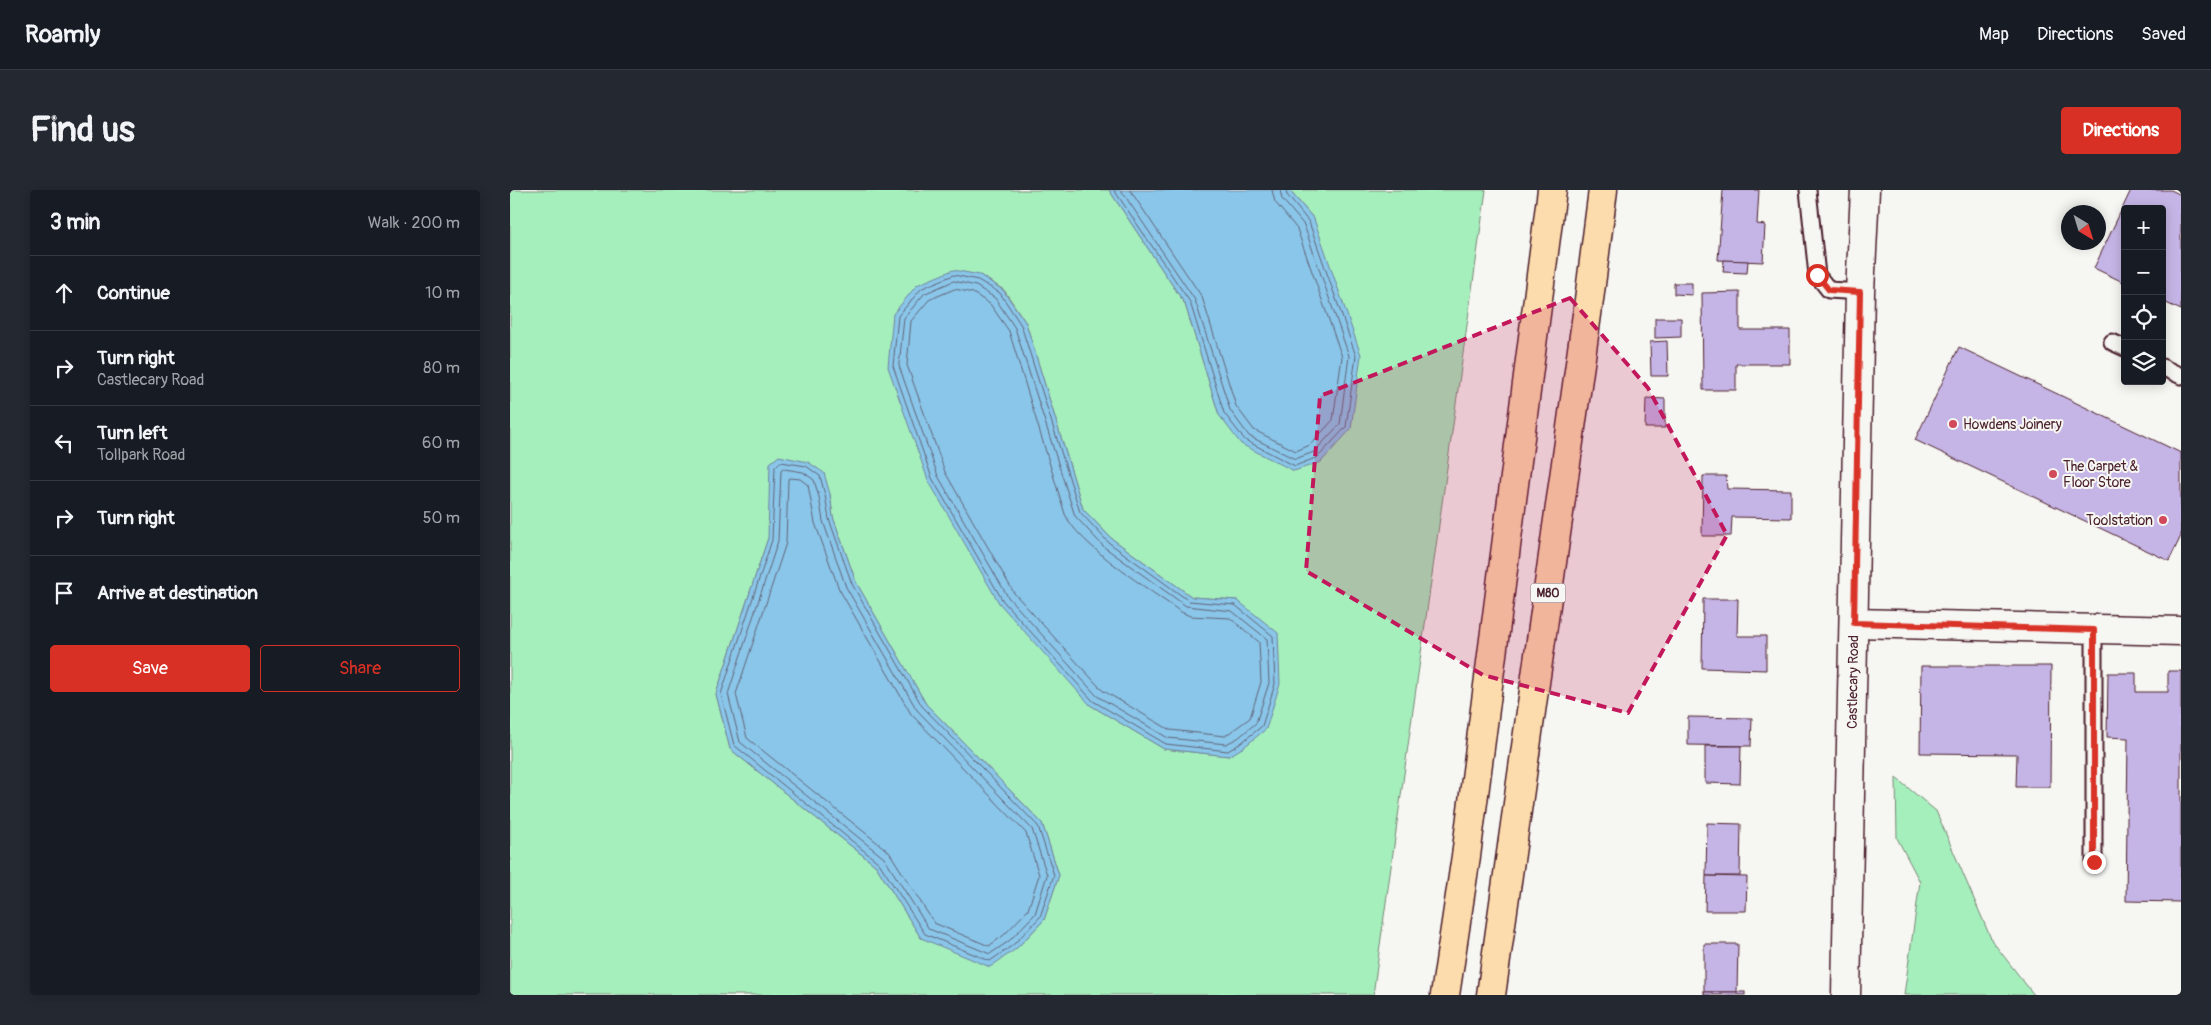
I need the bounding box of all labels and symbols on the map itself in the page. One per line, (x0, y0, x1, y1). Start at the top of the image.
north arrow (2061, 205, 2106, 250)
route start (1806, 264, 1829, 287)
place label: Howdens Joinery (1963, 416, 2062, 433)
marker: Howdens Joinery (1947, 418, 1959, 430)
place label: The Carpet & Floor Store (2063, 458, 2139, 491)
marker: The Carpet & Floor Store (2047, 468, 2059, 480)
place label: Toolstation (2086, 512, 2153, 529)
marker: Toolstation (2157, 514, 2169, 526)
road number: M80 (1530, 583, 1566, 602)
street label: Castlecary Road (1844, 635, 1862, 729)
route end (2083, 851, 2106, 874)

